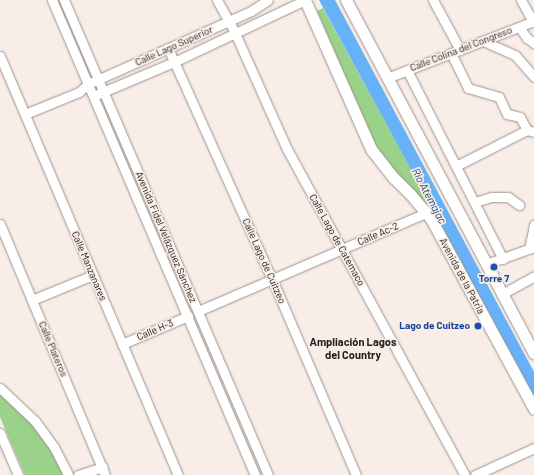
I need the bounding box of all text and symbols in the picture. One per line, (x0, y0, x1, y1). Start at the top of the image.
street label: Calle Lago Superior (133, 23, 215, 69)
street label: Calle Colina del Congreso (408, 24, 514, 74)
water label: Río Atemajac (409, 166, 449, 226)
street label: Avenida Fidel Velázquez Sánchez (133, 170, 199, 304)
street label: Calle Lago de Catemaco (307, 192, 367, 288)
street label: Calle Lago de Cuitzeo (240, 216, 288, 306)
street label: Calle Ac-2 (356, 220, 400, 248)
street label: Calle Manzanares (69, 229, 109, 303)
street label: Avenida de la Patria (437, 236, 487, 316)
marker: Torre 7 (489, 262, 499, 272)
place label: Torre 7 (479, 273, 509, 285)
street label: Calle H-3 (135, 317, 175, 343)
street label: Calle Plateros (36, 320, 70, 378)
place label: Lago de Cuitzeo (399, 320, 470, 332)
marker: Lago de Cuitzeo (473, 321, 483, 331)
district label: Ampliación Lagos del Country (310, 336, 396, 362)

